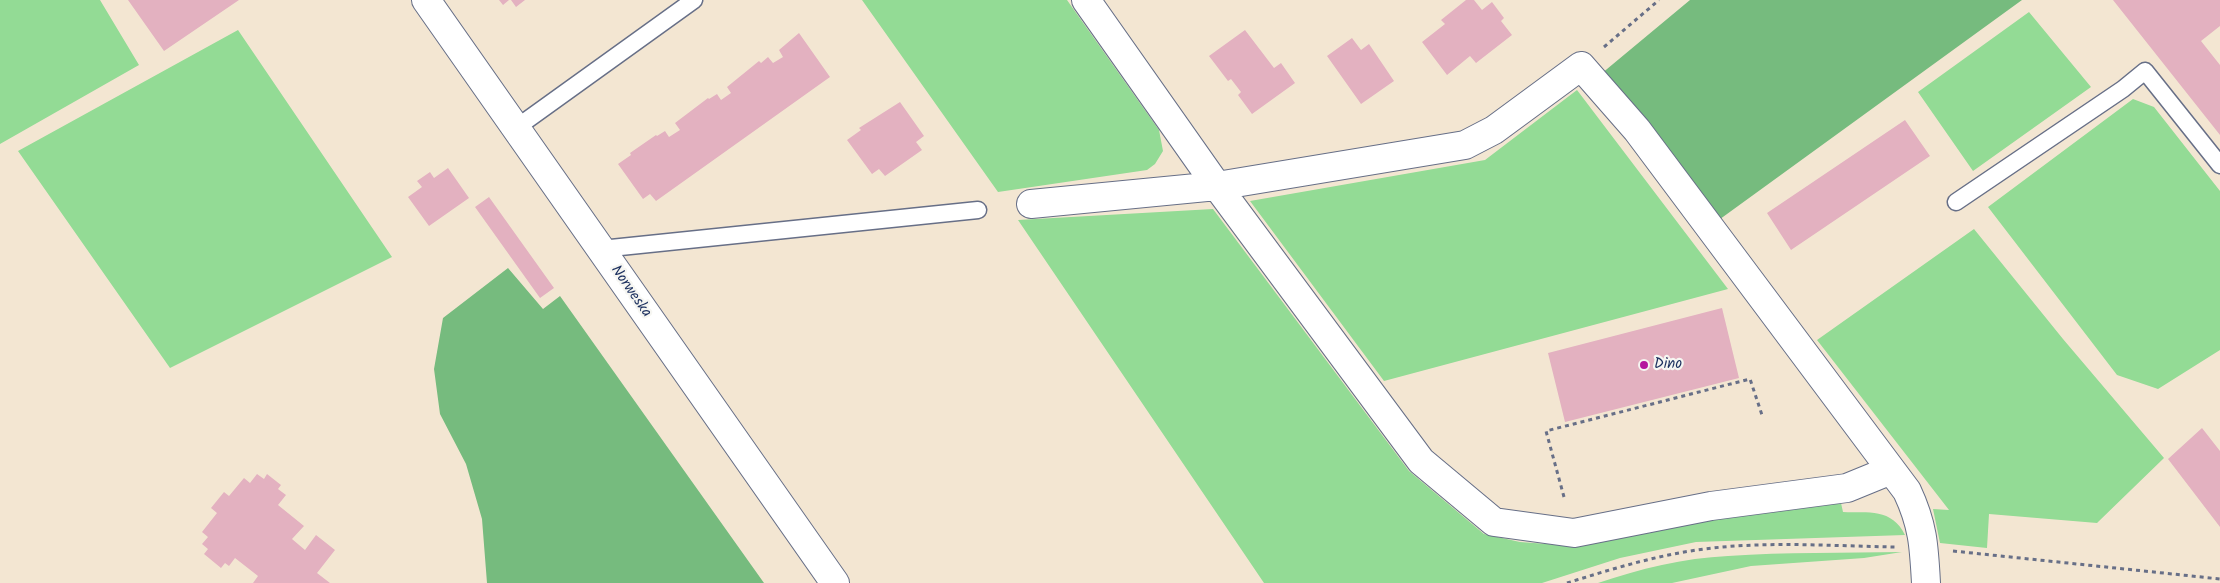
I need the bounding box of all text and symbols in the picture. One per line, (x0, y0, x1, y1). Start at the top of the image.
street label: Norweska (606, 263, 654, 321)
place label: Dino (1654, 356, 1682, 374)
marker: Dino (1638, 359, 1650, 371)

